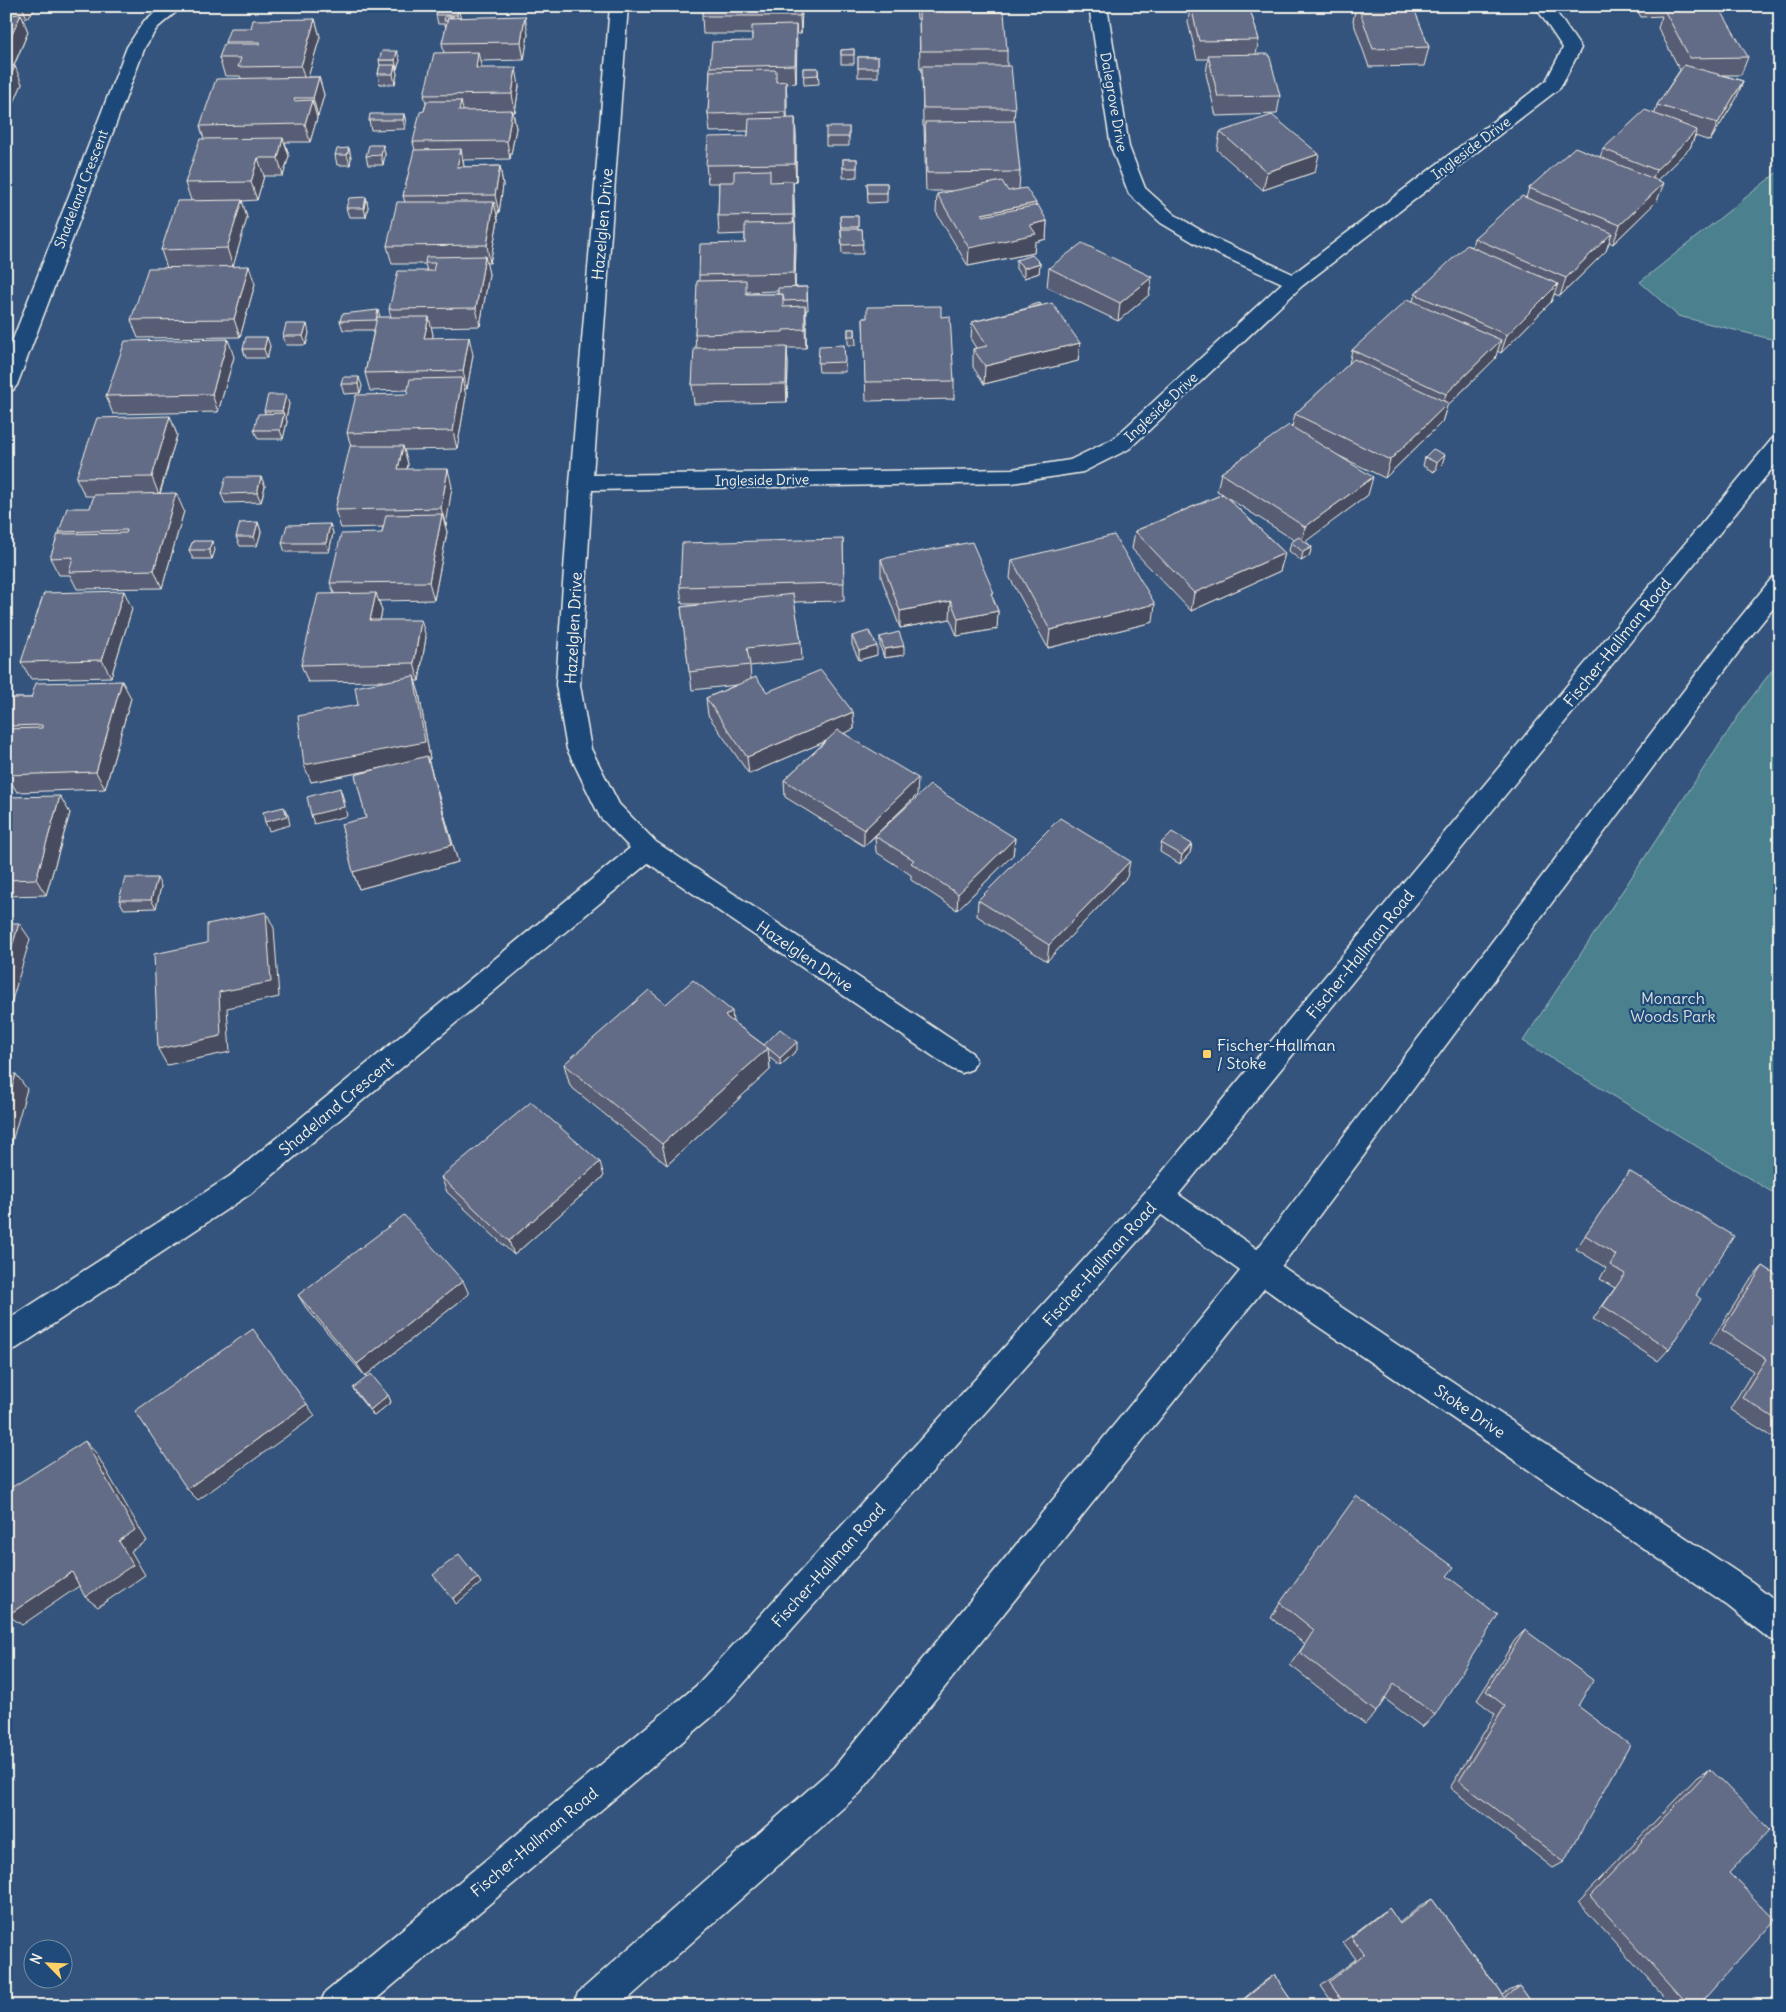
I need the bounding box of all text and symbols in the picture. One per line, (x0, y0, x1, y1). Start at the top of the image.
street label: Dalegrove Drive (1096, 51, 1132, 153)
street label: Ingleside Drive (1428, 112, 1514, 184)
street label: Shadeland Crescent (50, 127, 112, 251)
street label: Hazelglen Drive (587, 167, 617, 281)
street label: Ingleside Drive (1120, 368, 1202, 446)
street label: Ingleside Drive (715, 470, 809, 490)
street label: Hazelglen Drive (560, 571, 586, 685)
street label: Fischer-Hallman Road (1559, 574, 1675, 710)
street label: Fischer-Hallman Road (1302, 886, 1418, 1022)
street label: Hazelglen Drive (753, 916, 857, 996)
park label: Monarch Woods Park (1630, 988, 1716, 1026)
place label: Fischer-Hallman / Stoke (1217, 1035, 1336, 1073)
marker: Fischer-Hallman / Stoke (1201, 1048, 1213, 1060)
street label: Shadeland Crescent (275, 1052, 398, 1160)
street label: Fischer-Hallman Road (1038, 1198, 1160, 1330)
street label: Stoke Drive (1431, 1380, 1509, 1442)
street label: Fischer-Hallman Road (767, 1499, 889, 1631)
street label: Fischer-Hallman Road (466, 1783, 602, 1901)
north arrow (22, 1940, 72, 1990)
text: N (26, 1951, 46, 1967)

